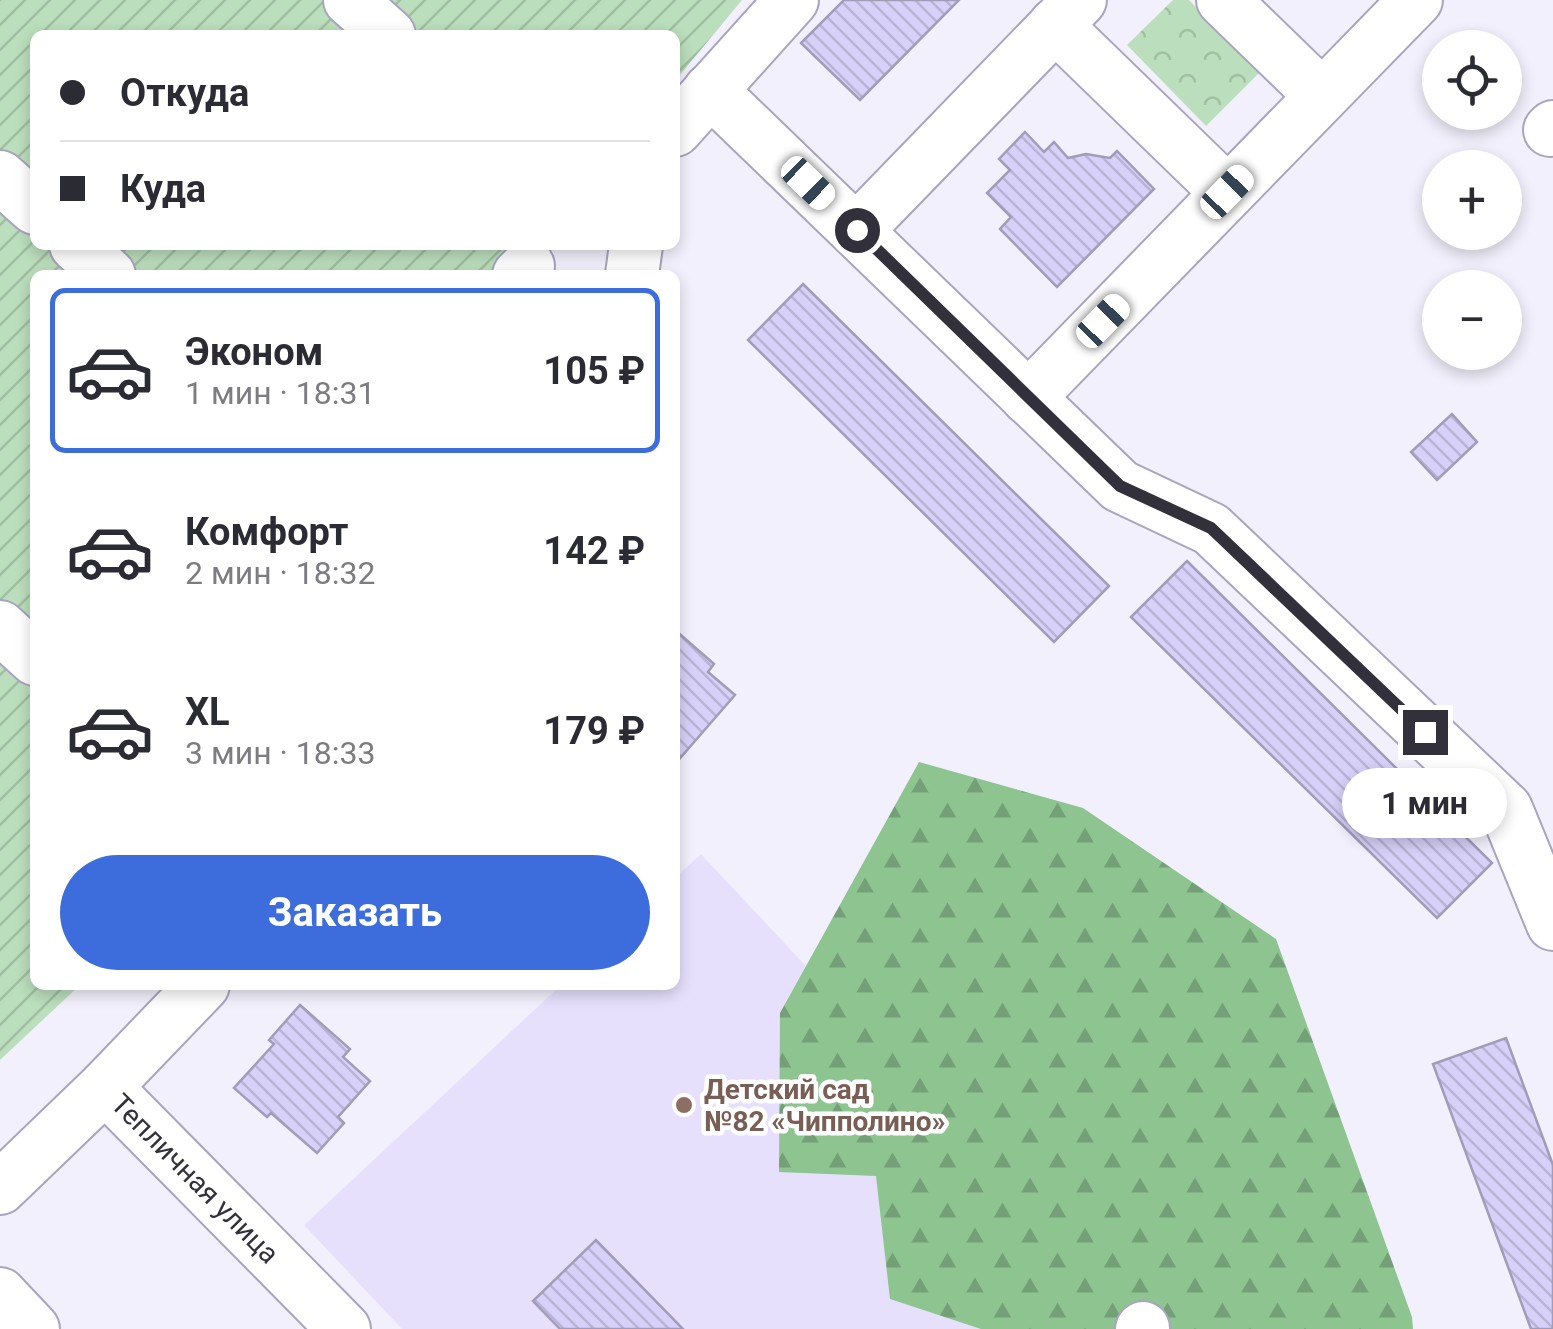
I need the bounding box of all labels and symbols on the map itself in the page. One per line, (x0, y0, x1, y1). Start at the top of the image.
car (776, 151, 840, 215)
car (1195, 160, 1259, 224)
route start (835, 208, 880, 253)
car (1071, 289, 1135, 353)
route end (1403, 710, 1448, 755)
callout: 1 мин (1342, 767, 1508, 837)
place label: Детский сад №82 «Чипполино» (704, 1073, 945, 1138)
street label: Тепличная улица (104, 1087, 286, 1270)
marker: Детский сад №82 «Чипполино» (673, 1094, 695, 1116)

